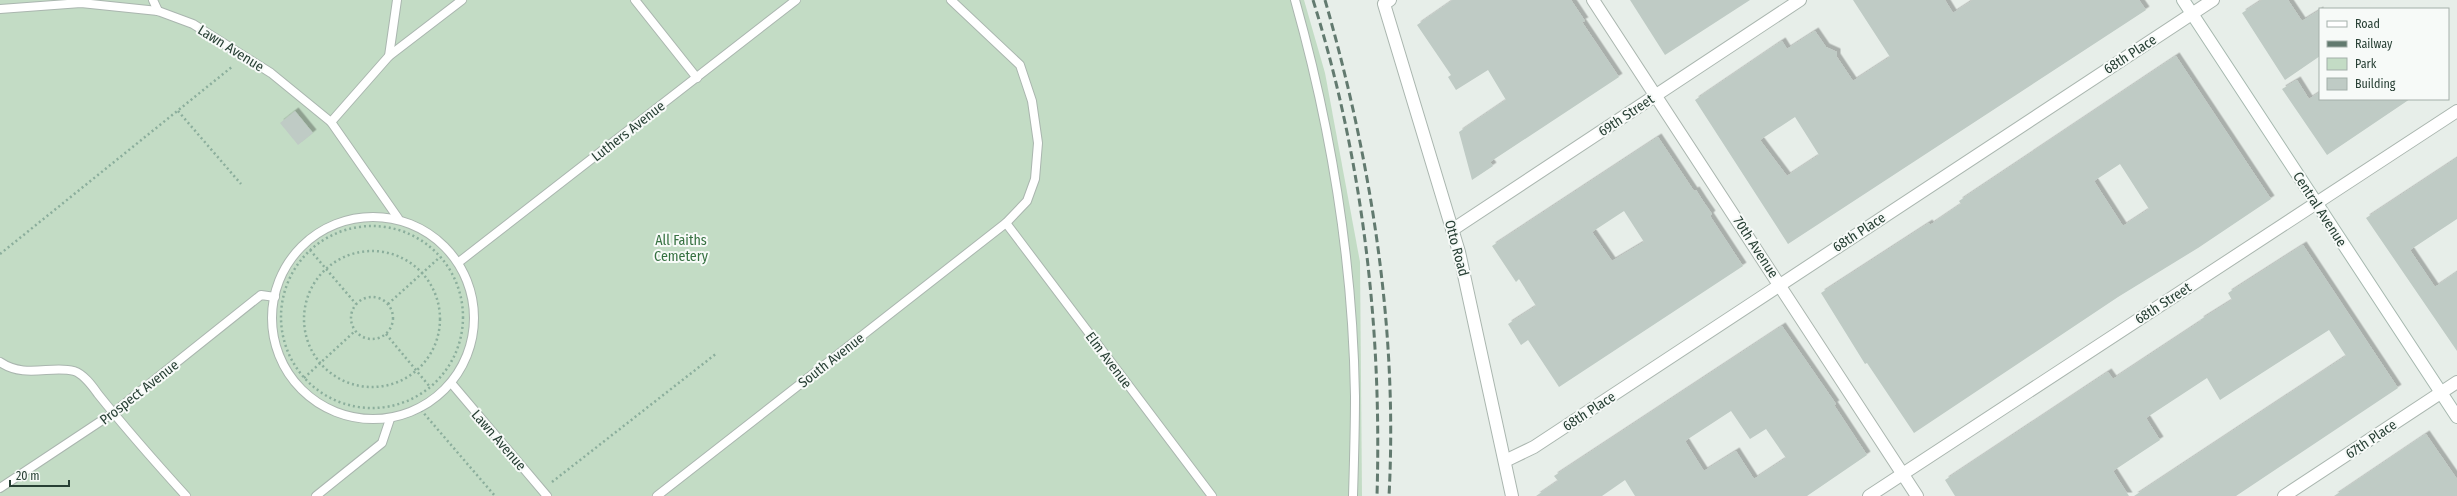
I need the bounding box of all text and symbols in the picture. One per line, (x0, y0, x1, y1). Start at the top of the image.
legend (2319, 8, 2449, 100)
text: Road (2355, 17, 2380, 31)
street label: Lawn Avenue (195, 21, 267, 75)
street label: 68th Place (2101, 31, 2160, 78)
text: Railway (2355, 37, 2393, 51)
text: Park (2355, 57, 2377, 71)
text: Building (2355, 77, 2396, 91)
street label: 69th Street (1595, 90, 1658, 140)
street label: Luthers Avenue (588, 97, 668, 165)
street label: Central Avenue (2289, 169, 2350, 250)
street label: 68th Place (1830, 209, 1889, 256)
street label: 70th Avenue (1729, 213, 1782, 281)
street label: Otto Road (1441, 218, 1472, 278)
park label: All Faiths Cemetery (654, 232, 709, 265)
street label: 68th Street (2132, 279, 2195, 328)
street label: South Avenue (795, 329, 868, 391)
street label: Elm Avenue (1082, 329, 1135, 392)
street label: Prospect Avenue (97, 356, 182, 428)
street label: 68th Place (1560, 388, 1619, 435)
street label: Lawn Avenue (468, 407, 530, 474)
street label: 67th Place (2343, 416, 2400, 463)
scale bar (10, 462, 69, 488)
text: 20 m (16, 469, 40, 483)

